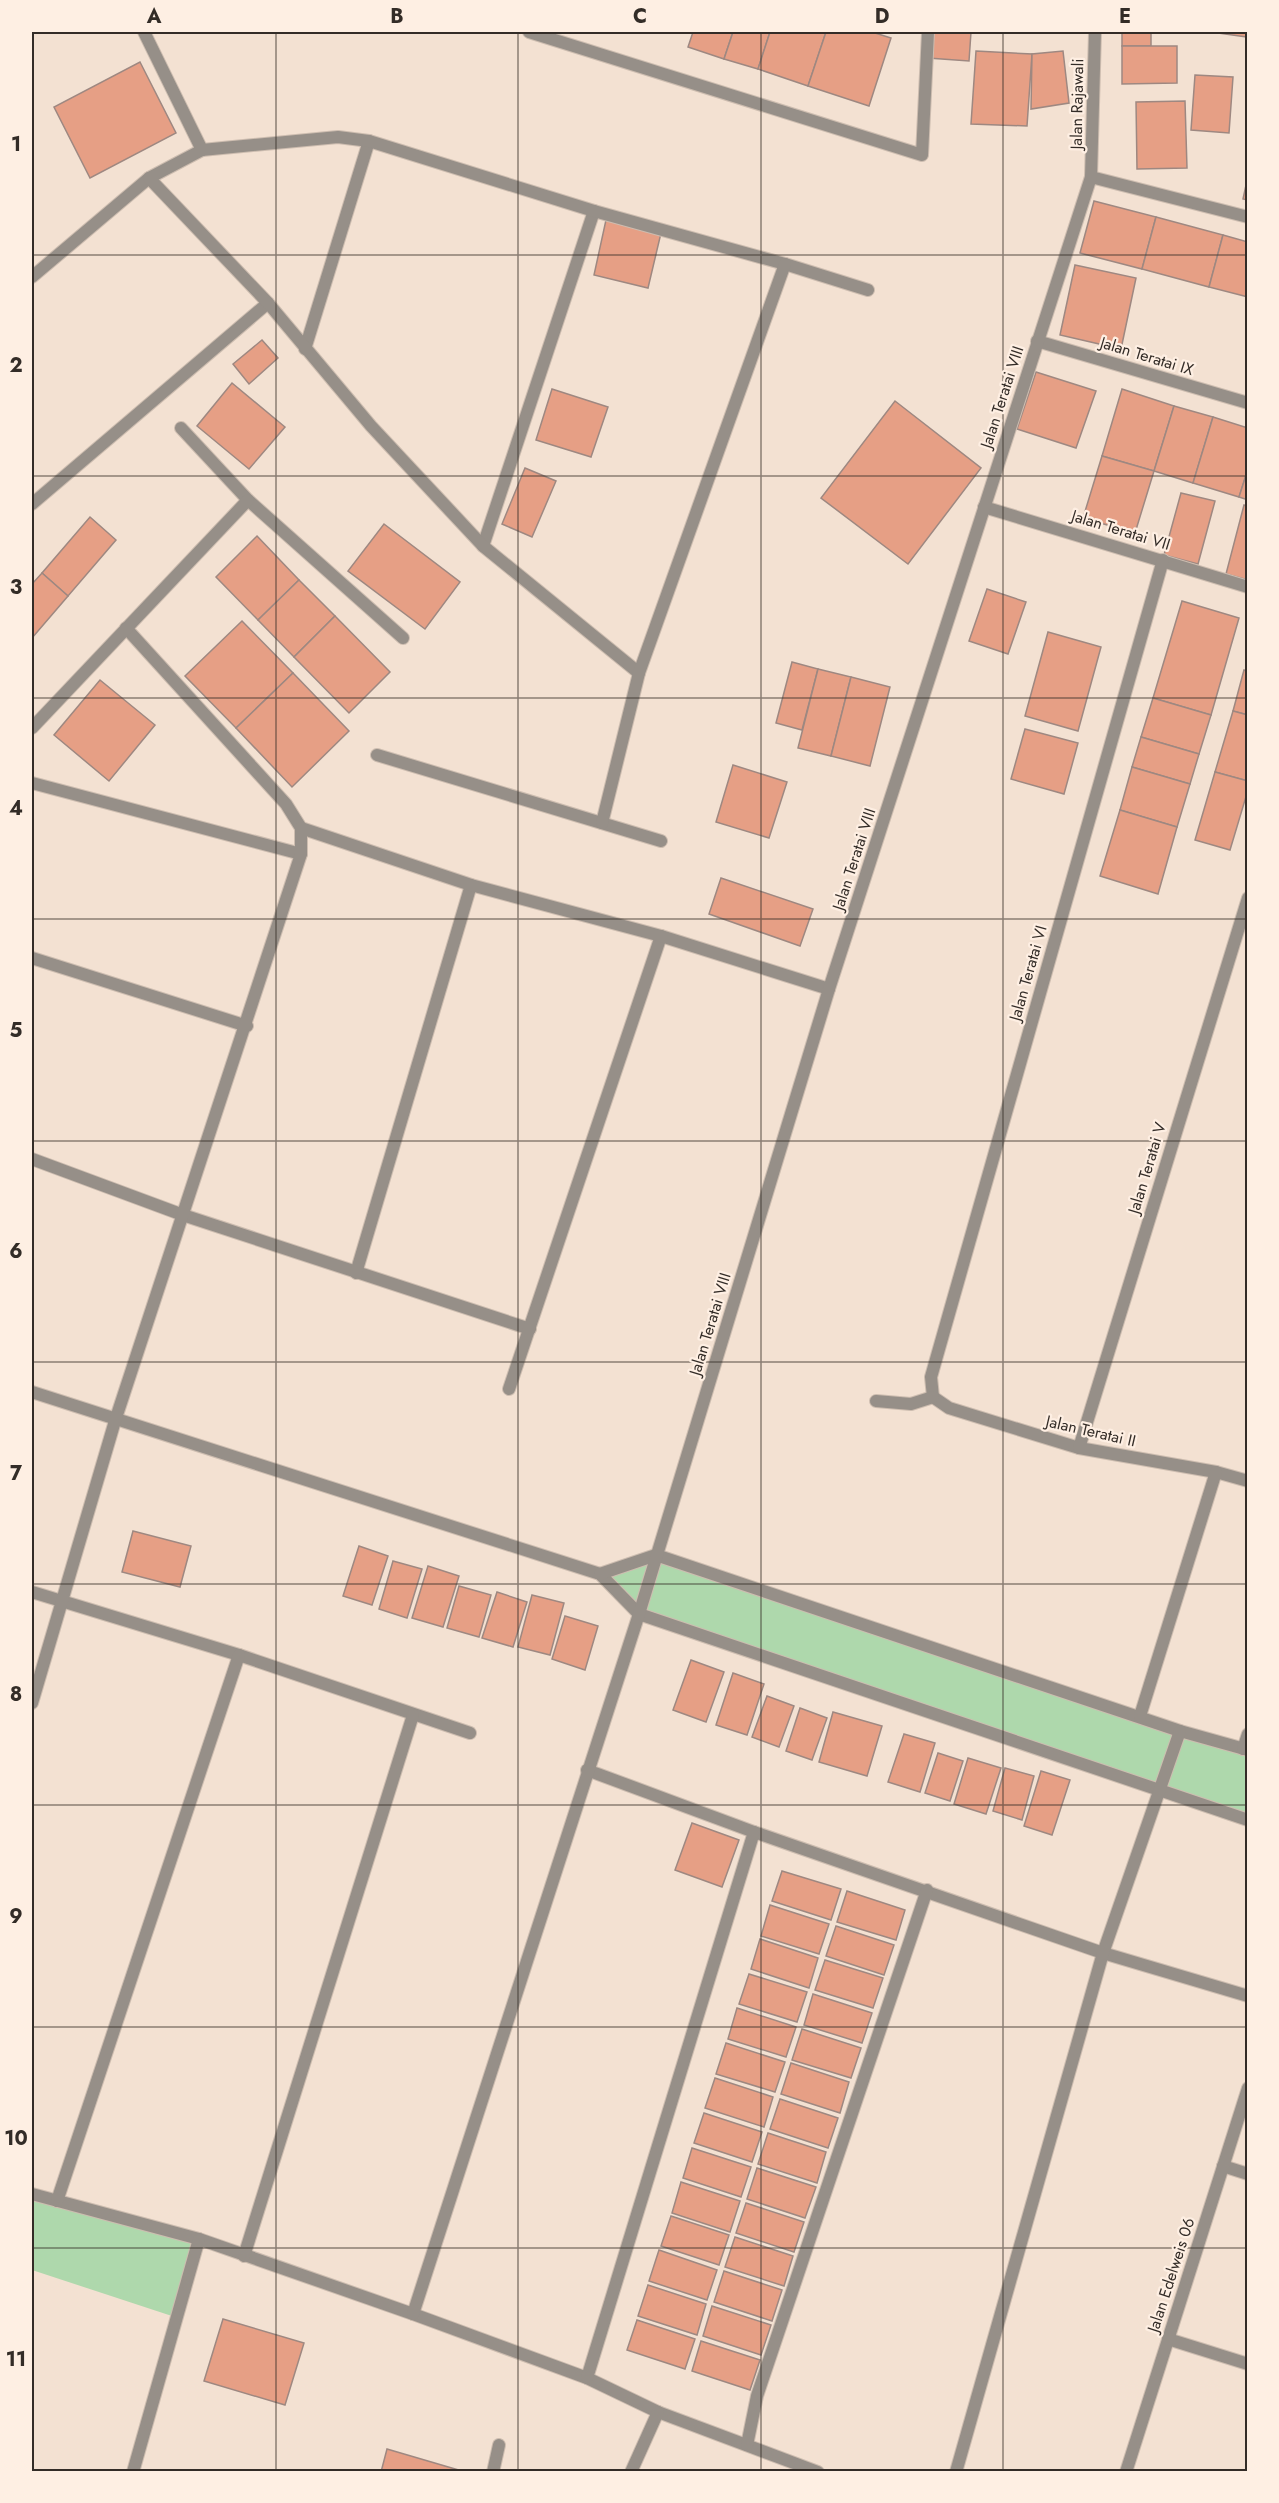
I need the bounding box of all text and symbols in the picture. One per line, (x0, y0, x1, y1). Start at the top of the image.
text: A (146, 2, 162, 31)
text: B (390, 2, 404, 31)
text: C (633, 2, 647, 31)
text: D (875, 2, 889, 31)
text: E (1119, 2, 1131, 31)
street label: Jalan Rajawali (1065, 58, 1089, 152)
text: 1 (11, 130, 21, 159)
street label: Jalan Teratai IX (1095, 330, 1197, 381)
street label: Jalan Teratai VIII (974, 343, 1029, 453)
text: 2 (9, 351, 23, 380)
street label: Jalan Teratai VII (1067, 503, 1173, 556)
text: 3 (10, 573, 22, 602)
text: 4 (9, 794, 23, 823)
street label: Jalan Teratai VIII (826, 805, 881, 915)
street label: Jalan Teratai VI (1003, 923, 1053, 1025)
text: 5 (10, 1016, 23, 1045)
street label: Jalan Teratai V (1122, 1119, 1172, 1218)
text: 6 (9, 1237, 23, 1266)
street label: Jalan Teratai VIII (683, 1270, 737, 1380)
street label: Jalan Teratai II (1042, 1409, 1138, 1453)
text: 7 (10, 1459, 23, 1488)
text: 8 (10, 1680, 22, 1709)
text: 9 (9, 1902, 23, 1931)
text: 10 (4, 2124, 28, 2153)
street label: Jalan Edelweis 06 (1141, 2215, 1200, 2337)
text: 11 (6, 2345, 26, 2374)

